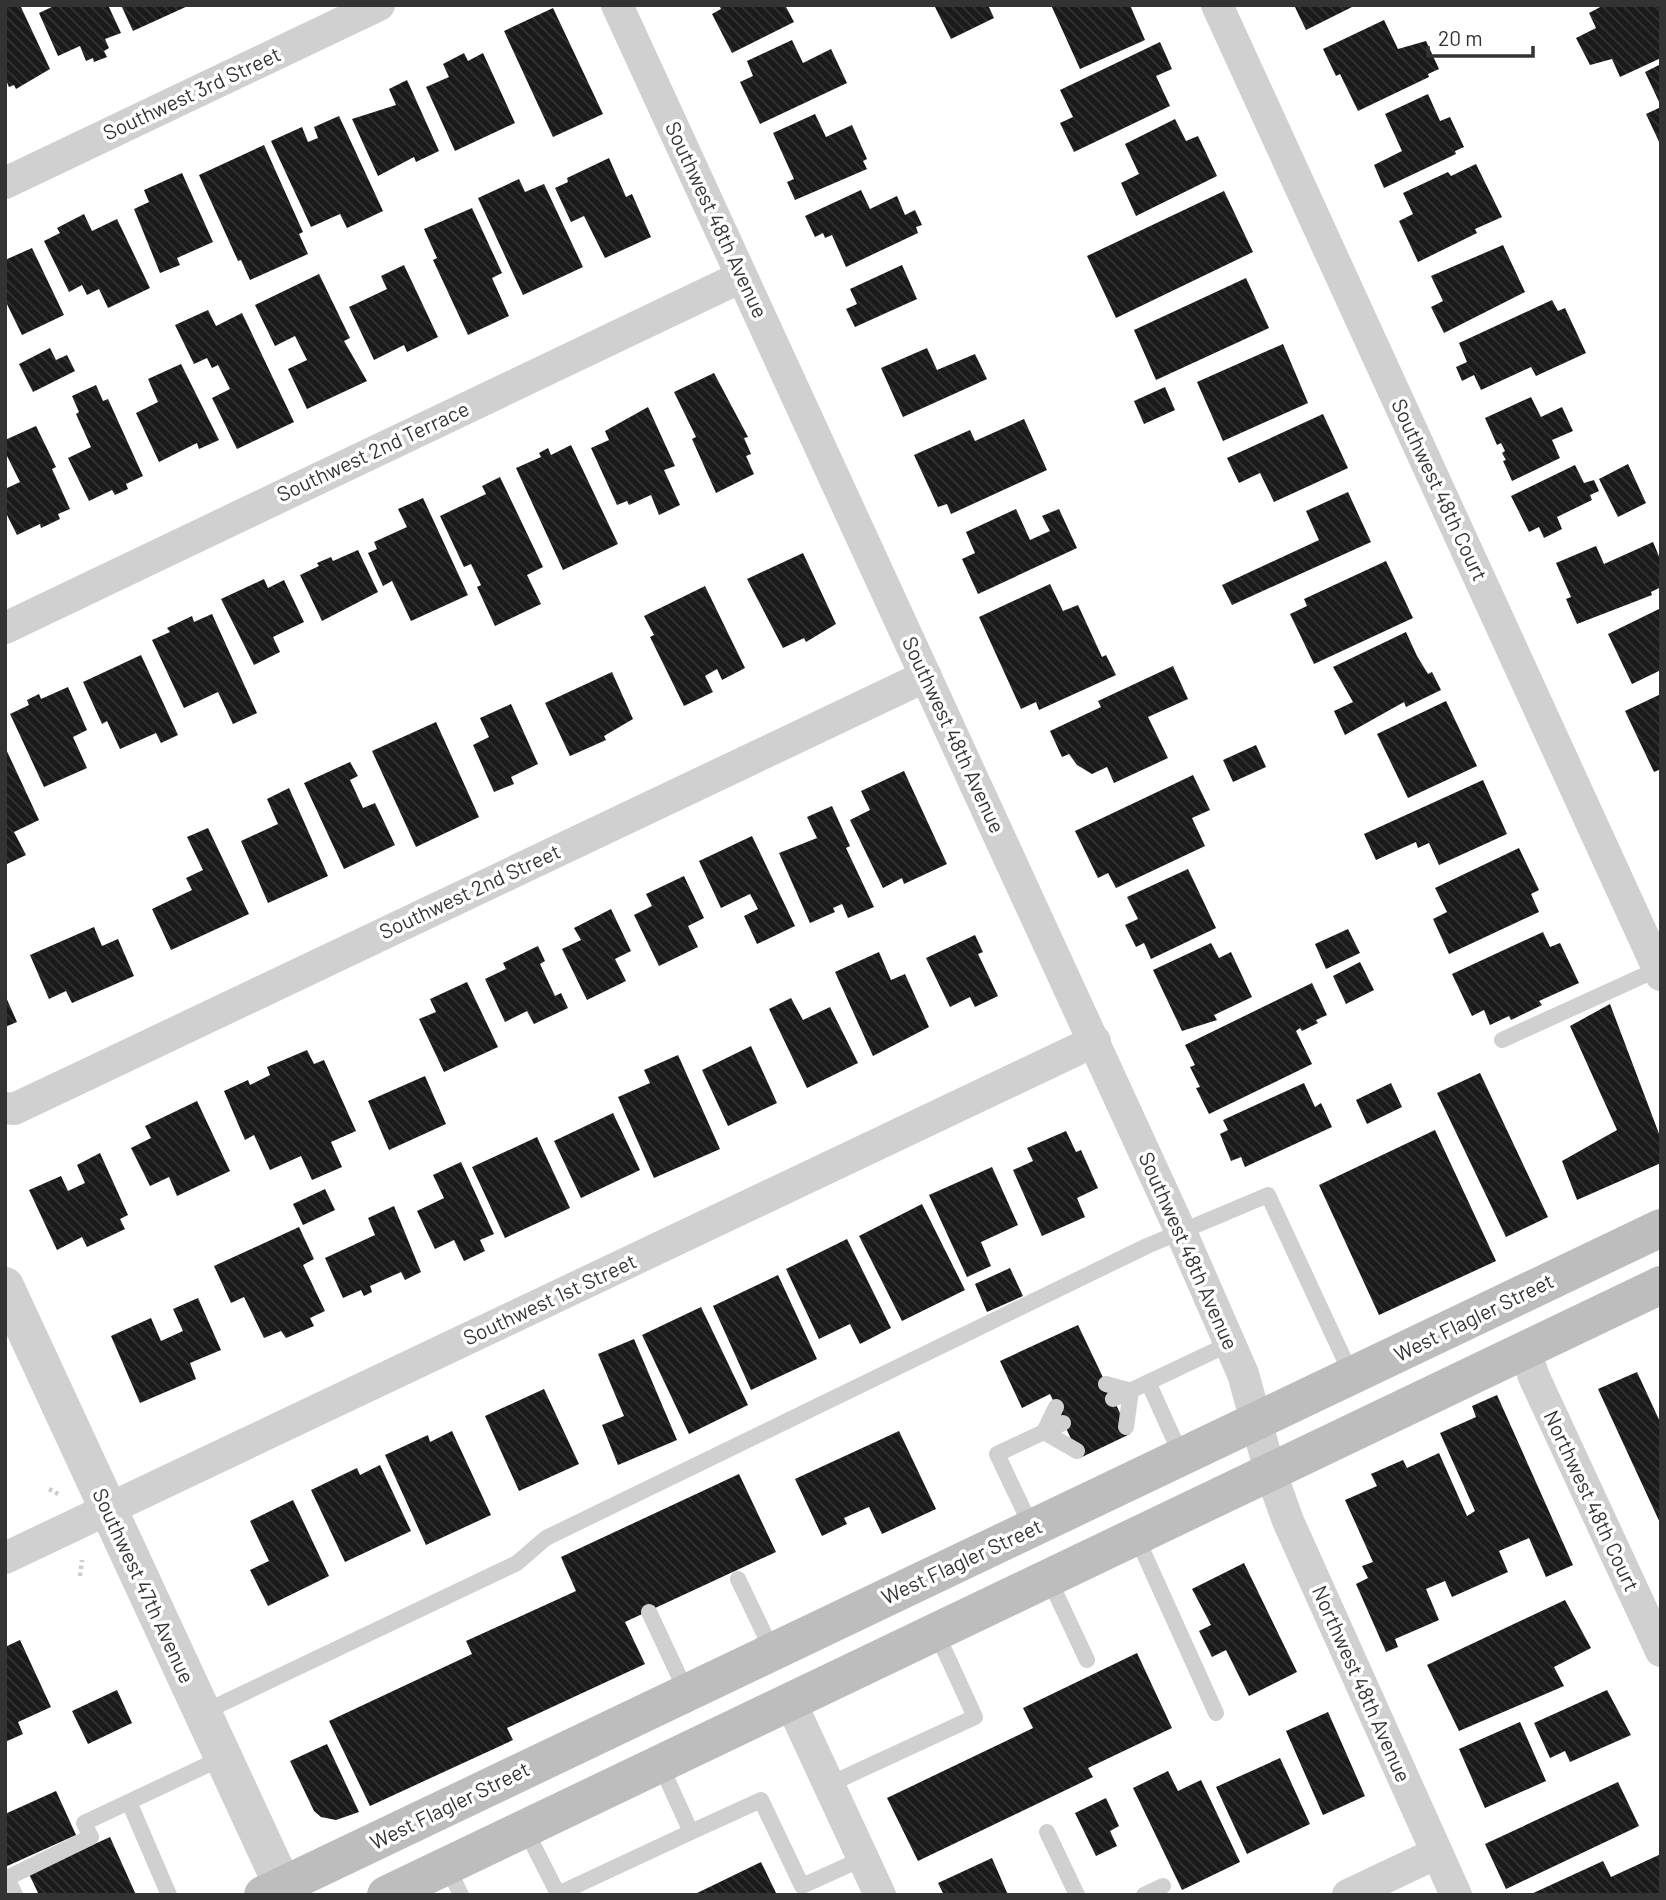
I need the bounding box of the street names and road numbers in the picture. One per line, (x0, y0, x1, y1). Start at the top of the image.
street label: Southwest 3rd Street (99, 41, 284, 145)
street label: Southwest 48th Avenue (661, 117, 774, 322)
street label: Southwest 48th Court (1387, 394, 1494, 584)
street label: Southwest 2nd Terrace (272, 395, 472, 506)
street label: Southwest 48th Avenue (898, 632, 1011, 837)
street label: Southwest 2nd Street (375, 838, 564, 944)
street label: Southwest 48th Avenue (1134, 1148, 1244, 1353)
street label: Southwest 1st Street (459, 1248, 640, 1350)
street label: West Flagler Street (1390, 1267, 1557, 1366)
street label: Northwest 48th Court (1539, 1406, 1645, 1595)
street label: Southwest 47th Avenue (88, 1484, 201, 1687)
street label: West Flagler Street (877, 1512, 1046, 1609)
street label: Northwest 48th Avenue (1308, 1581, 1417, 1786)
street label: West Flagler Street (366, 1755, 533, 1854)

